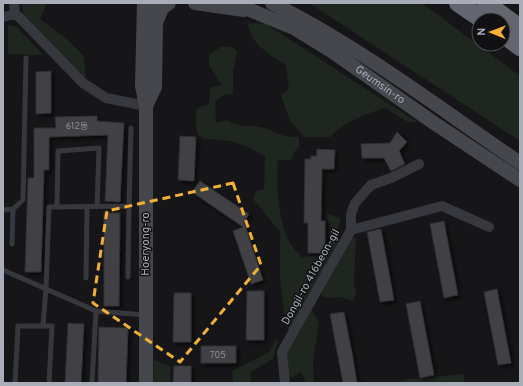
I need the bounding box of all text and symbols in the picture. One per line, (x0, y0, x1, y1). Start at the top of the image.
north arrow (471, 12, 511, 52)
text: N (475, 28, 489, 36)
street label: Geumsin-ro (352, 63, 408, 107)
house number: 612동 (66, 121, 88, 132)
street label: Hoeryong-ro (139, 212, 153, 276)
street label: Dongil-ro 416beon-gil (279, 227, 343, 327)
house number: 705 (210, 350, 226, 361)

